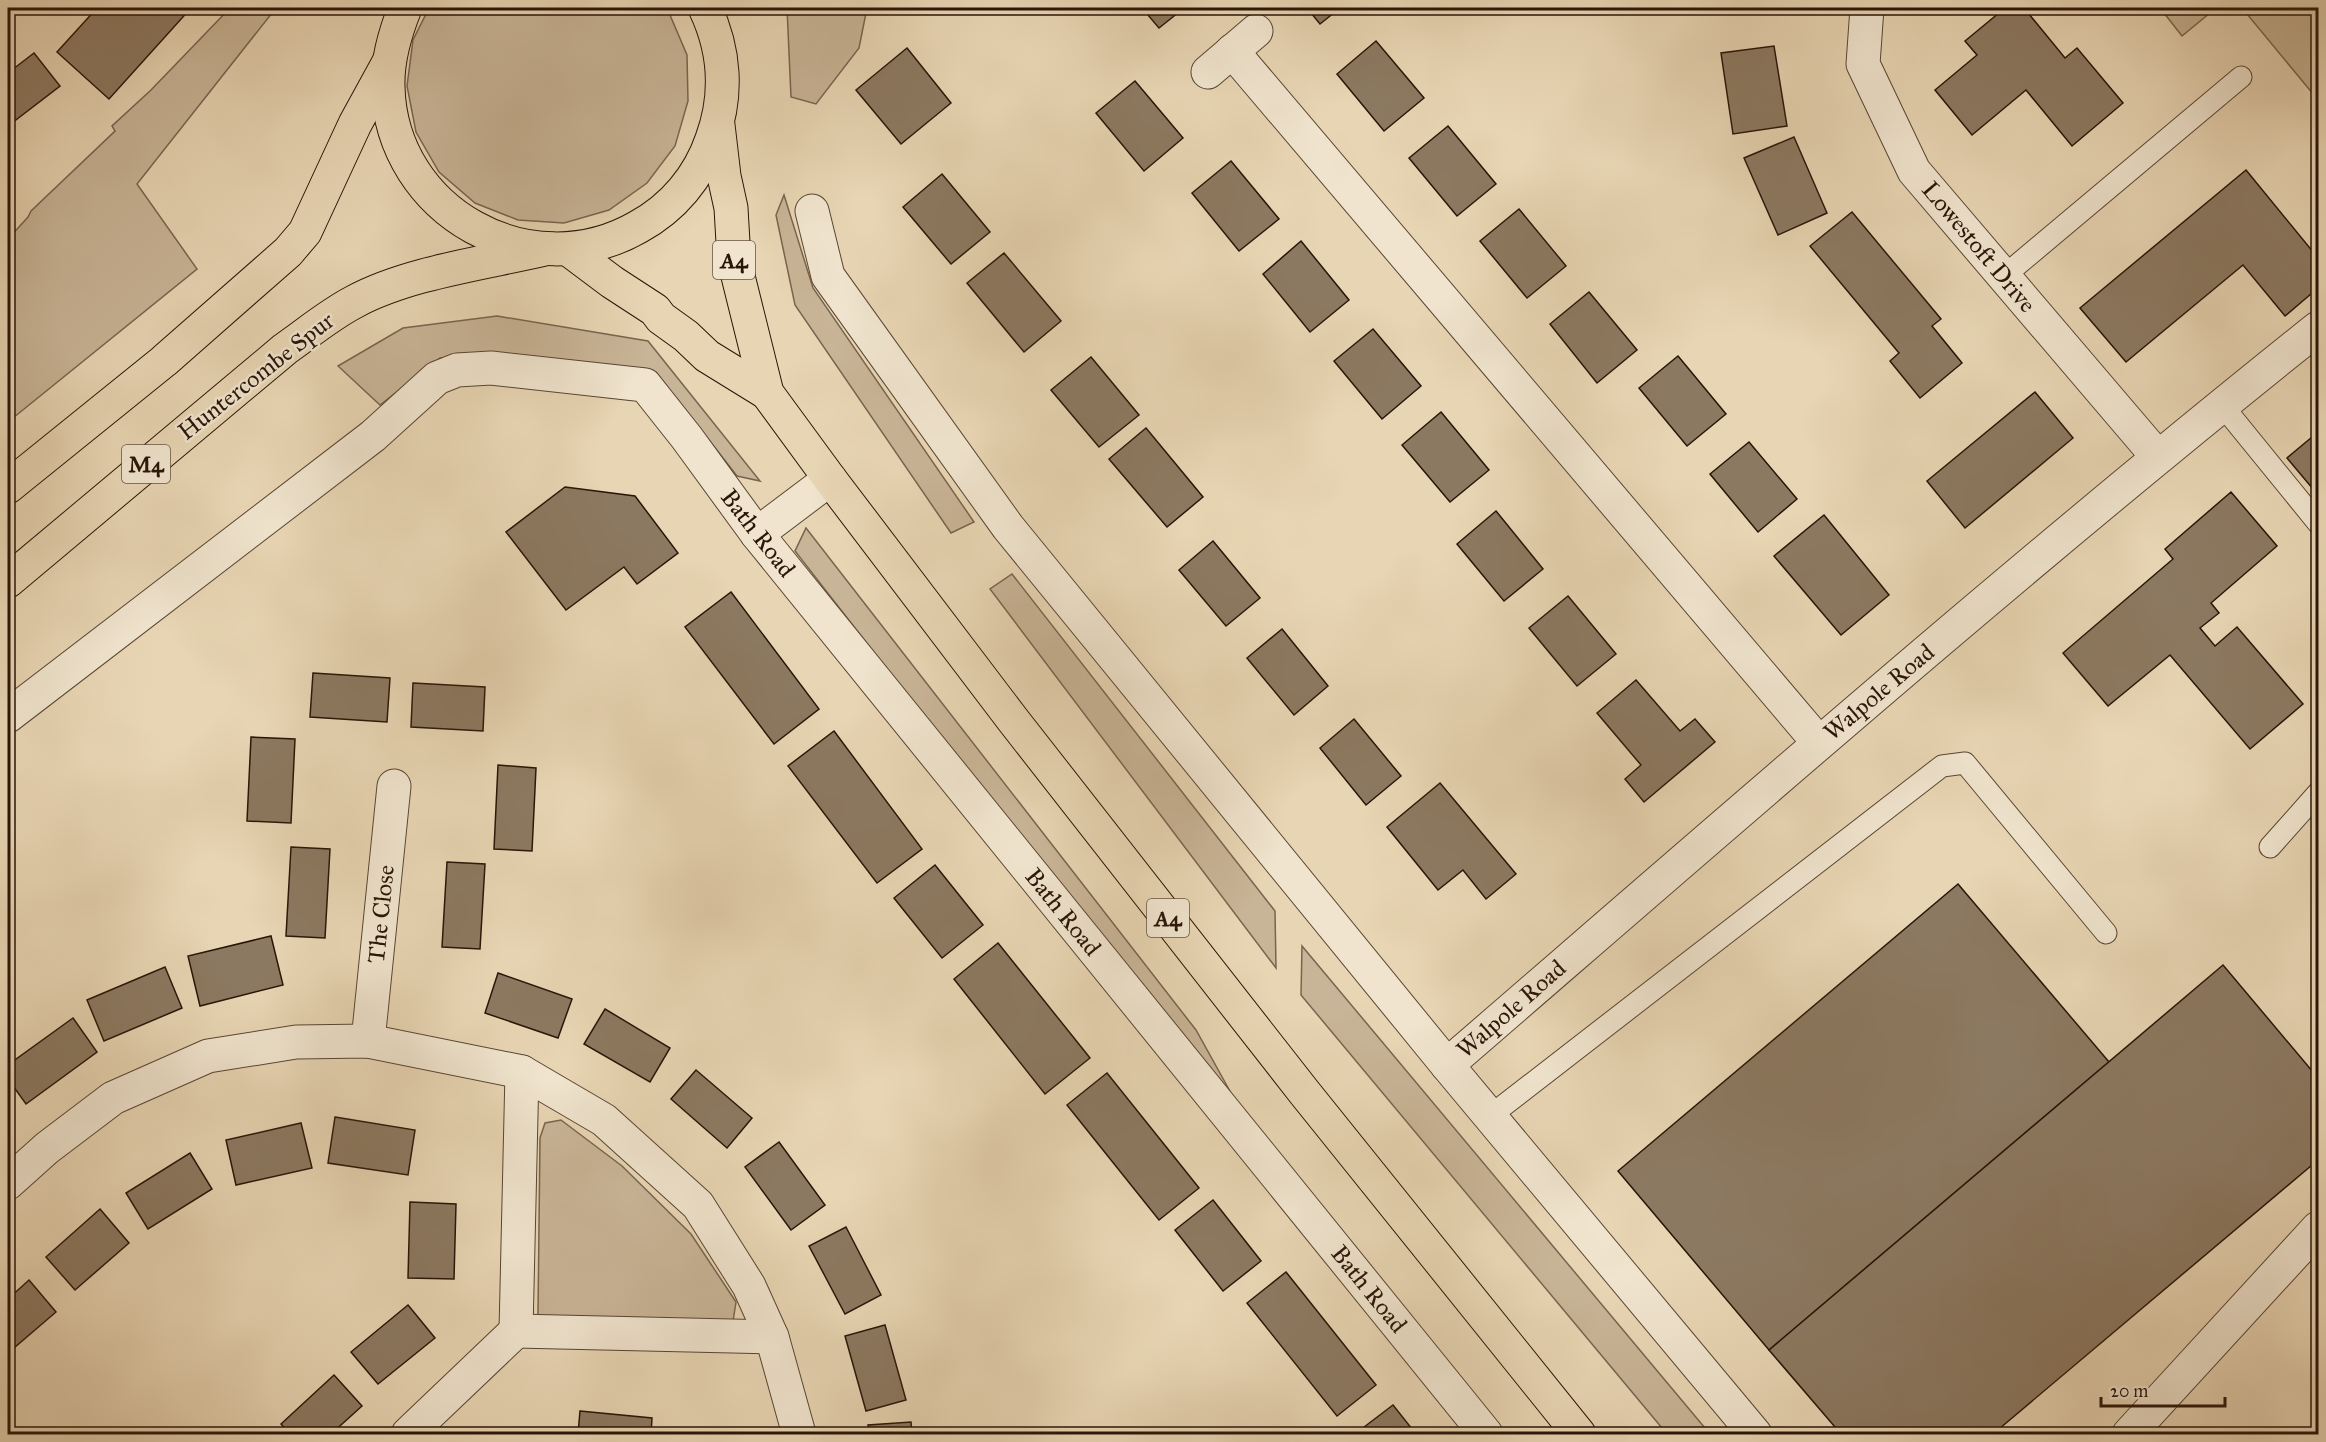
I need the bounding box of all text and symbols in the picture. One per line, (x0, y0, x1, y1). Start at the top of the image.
street label: Lowestoft Drive (1915, 175, 2043, 319)
road number: A4 (713, 241, 755, 279)
street label: Huntercombe Spur (172, 306, 340, 446)
road number: M4 (122, 445, 170, 483)
street label: Bath Road (714, 483, 802, 583)
street label: Walpole Road (1818, 637, 1940, 747)
street label: Bath Road (1019, 862, 1107, 962)
street label: The Close (361, 863, 401, 965)
road number: A4 (1147, 899, 1189, 937)
street label: Walpole Road (1450, 953, 1572, 1065)
street label: Bath Road (1325, 1239, 1413, 1339)
scale bar (2101, 1370, 2226, 1408)
text: 20 m (2110, 1380, 2148, 1402)

